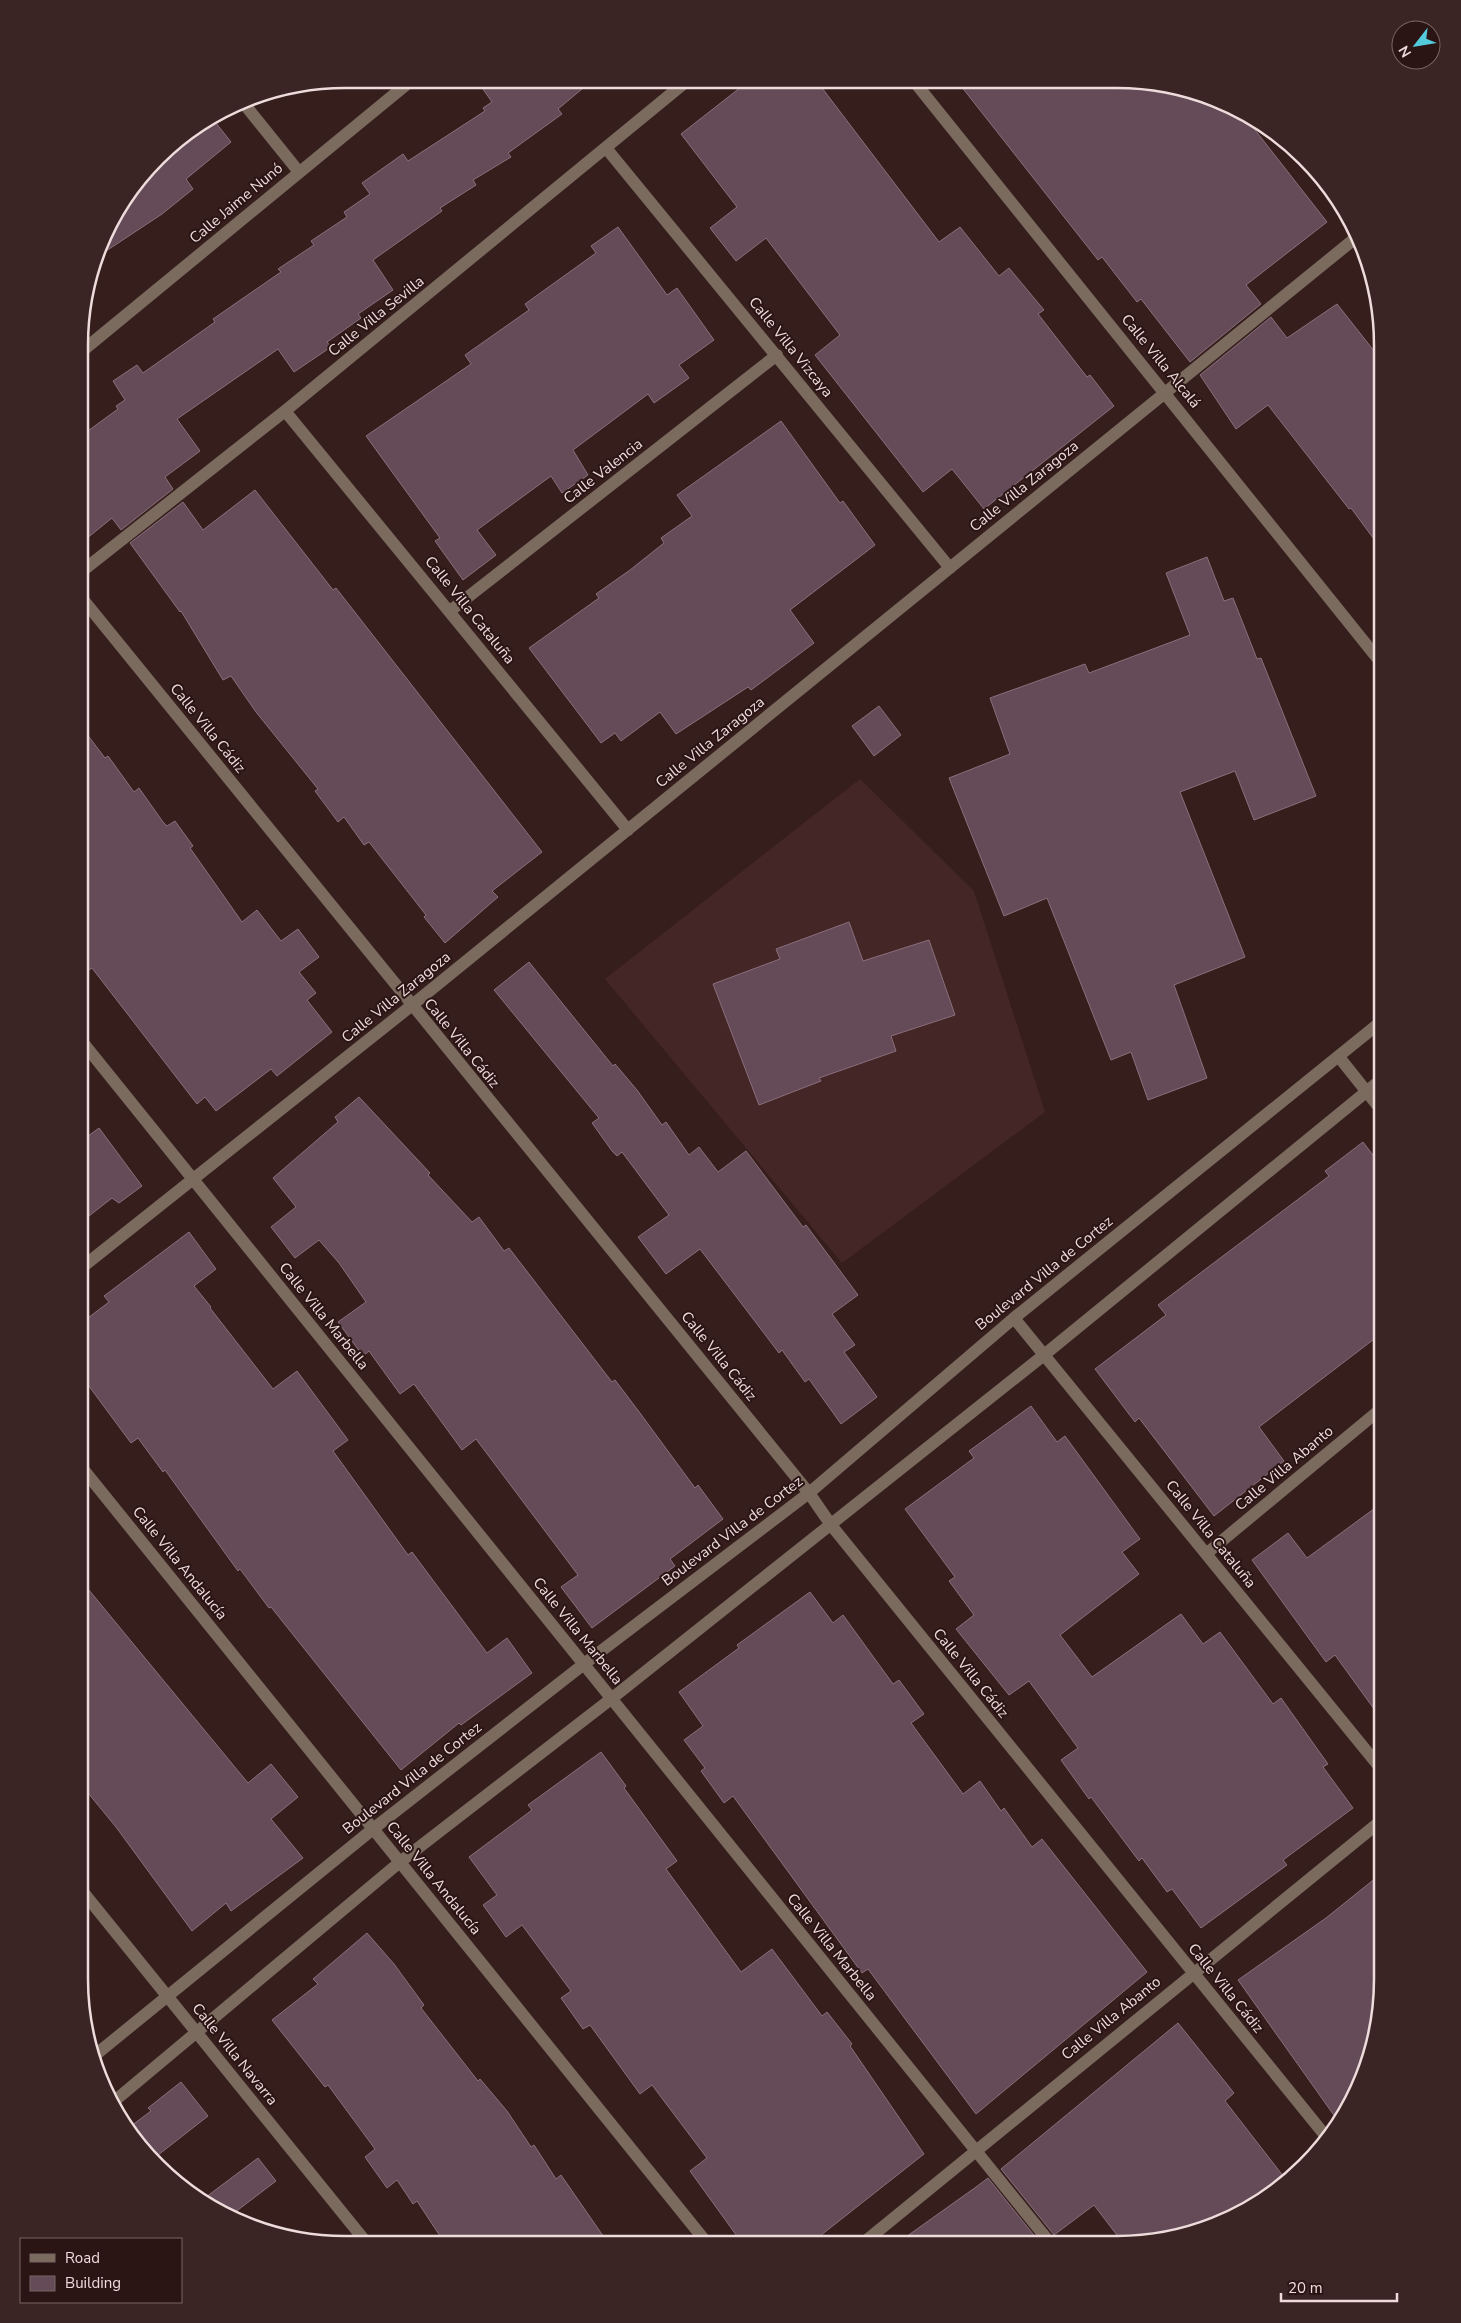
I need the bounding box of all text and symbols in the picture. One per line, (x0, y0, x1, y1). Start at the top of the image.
north arrow (1391, 20, 1441, 70)
text: N (1394, 42, 1416, 61)
street label: Calle Jaime Nunó (185, 158, 287, 248)
street label: Calle Villa Sevilla (324, 271, 428, 361)
street label: Calle Villa Vizcaya (744, 293, 838, 401)
street label: Calle Villa Alcalá (1117, 310, 1205, 412)
street label: Calle Valencia (559, 434, 647, 508)
street label: Calle Villa Zaragoza (965, 436, 1083, 536)
street label: Calle Villa Cataluña (420, 552, 520, 668)
street label: Calle Villa Cádiz (166, 679, 250, 777)
street label: Calle Villa Zaragoza (651, 692, 769, 792)
street label: Calle Villa Zaragoza (337, 947, 455, 1047)
street label: Calle Villa Cádiz (420, 994, 504, 1092)
street label: Boulevard Villa de Cortez (971, 1211, 1117, 1335)
street label: Calle Villa Marbella (274, 1258, 374, 1374)
street label: Calle Villa Cádiz (677, 1307, 761, 1405)
street label: Calle Villa Abanto (1231, 1421, 1337, 1515)
street label: Boulevard Villa de Cortez (658, 1471, 806, 1591)
street label: Calle Villa Cataluña (1161, 1476, 1261, 1592)
street label: Calle Villa Andalucía (128, 1502, 232, 1624)
street label: Calle Villa Marbella (528, 1573, 628, 1689)
street label: Calle Villa Cádiz (929, 1624, 1013, 1722)
street label: Boulevard Villa de Cortez (338, 1717, 486, 1839)
street label: Calle Villa Andalucía (382, 1817, 486, 1939)
street label: Calle Villa Marbella (782, 1889, 882, 2005)
street label: Calle Villa Cádiz (1184, 1939, 1268, 2037)
street label: Calle Villa Abanto (1057, 1972, 1165, 2064)
street label: Calle Villa Navarra (188, 1999, 282, 2109)
legend (20, 2238, 182, 2303)
text: Road (65, 2248, 100, 2268)
scale bar (1281, 2270, 1397, 2302)
text: Building (65, 2273, 121, 2293)
text: 20 m (1288, 2278, 1323, 2298)

